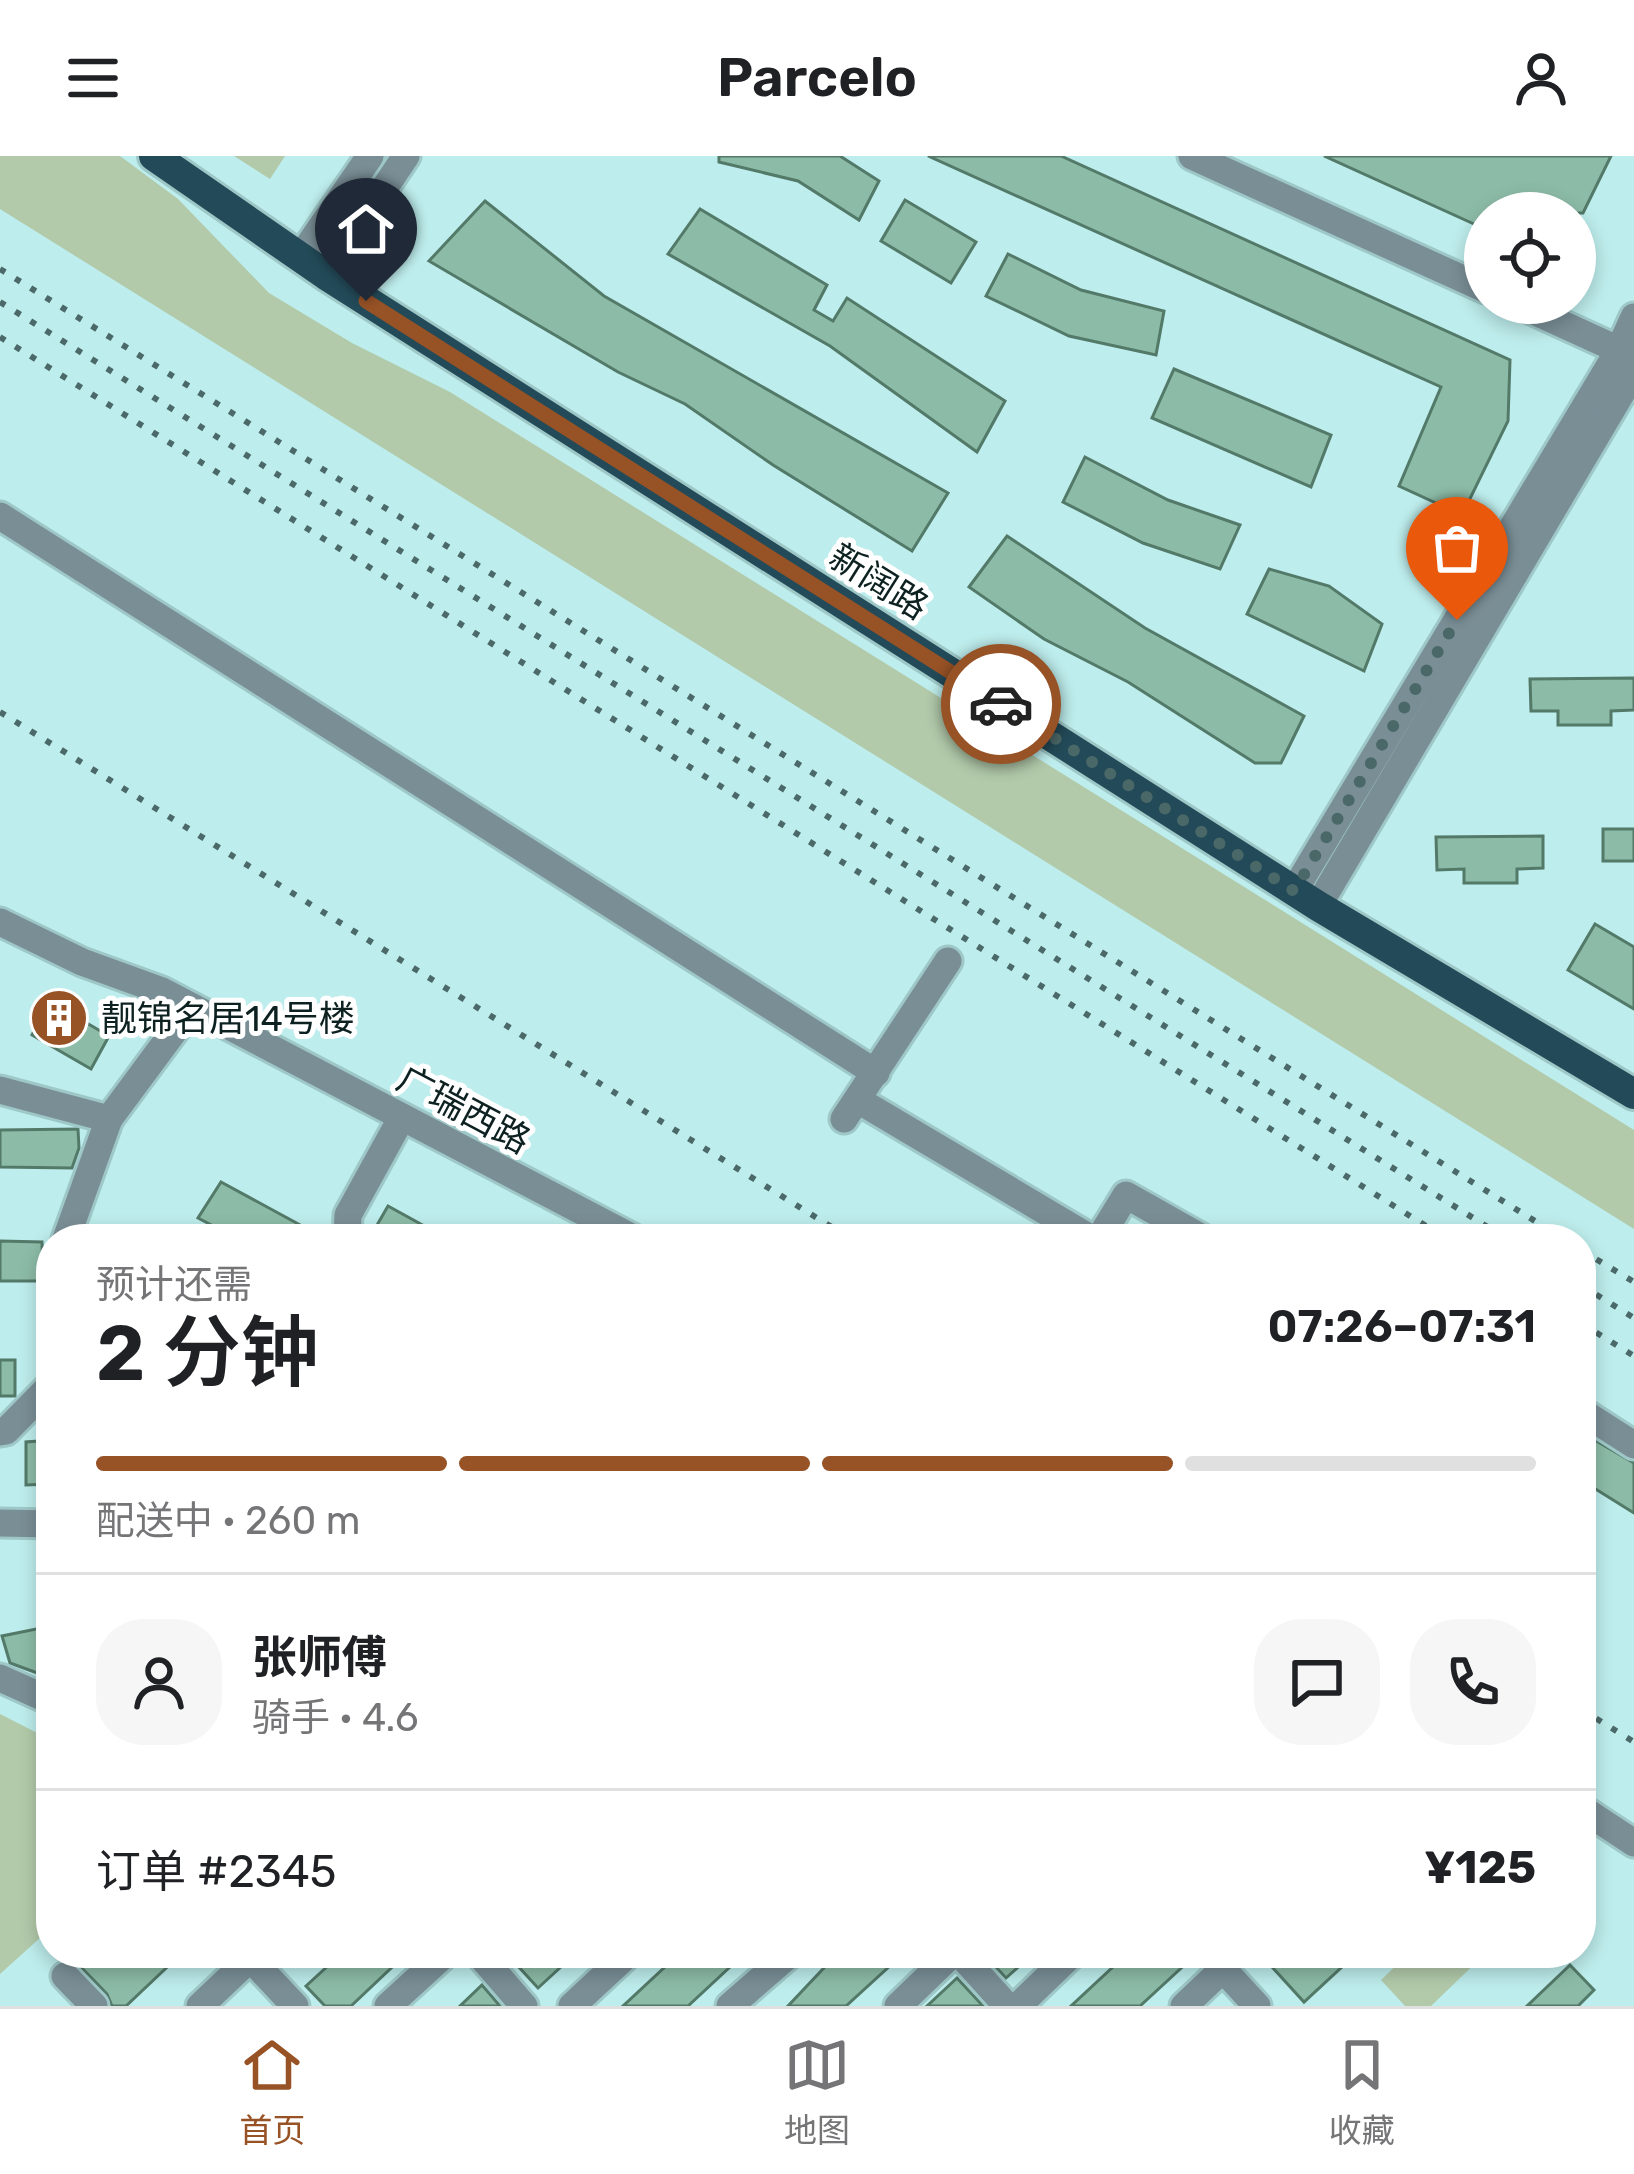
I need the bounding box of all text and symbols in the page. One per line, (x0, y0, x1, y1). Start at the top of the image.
icon: menu (60, 45, 126, 111)
icon: person (1508, 45, 1574, 111)
text: Parcelo (717, 46, 917, 110)
pin (315, 178, 417, 301)
map controls (1464, 192, 1596, 324)
button: locate (1464, 192, 1596, 324)
icon: home (333, 196, 399, 262)
pin (1406, 497, 1508, 620)
icon: bag (1424, 515, 1490, 581)
street label: 新阔路 (822, 535, 936, 628)
courier (941, 644, 1061, 764)
icon: car (968, 671, 1034, 737)
building icon: 靓锦名居14号楼 (28, 987, 90, 1049)
place label: 靓锦名居14号楼 (101, 997, 355, 1040)
street label: 广瑞西路 (390, 1057, 537, 1162)
text: 预计还需 (96, 1262, 252, 1308)
text: 07:26–07:31 (1267, 1300, 1536, 1353)
text: 2 分钟 (96, 1307, 319, 1400)
text: 配送中 · 260 m (96, 1498, 360, 1544)
button: person (96, 1619, 222, 1745)
button: chat (1254, 1619, 1380, 1745)
button: phone (1410, 1619, 1536, 1745)
text: 张师傅 (252, 1631, 387, 1684)
text: 骑手 · 4.6 (252, 1695, 419, 1741)
text: ¥125 (1424, 1841, 1536, 1894)
text: 订单 #2345 (96, 1845, 337, 1898)
tab: 首页 (239, 2032, 305, 2152)
tab: 地图 (784, 2032, 850, 2152)
tab: 收藏 (1329, 2032, 1395, 2152)

